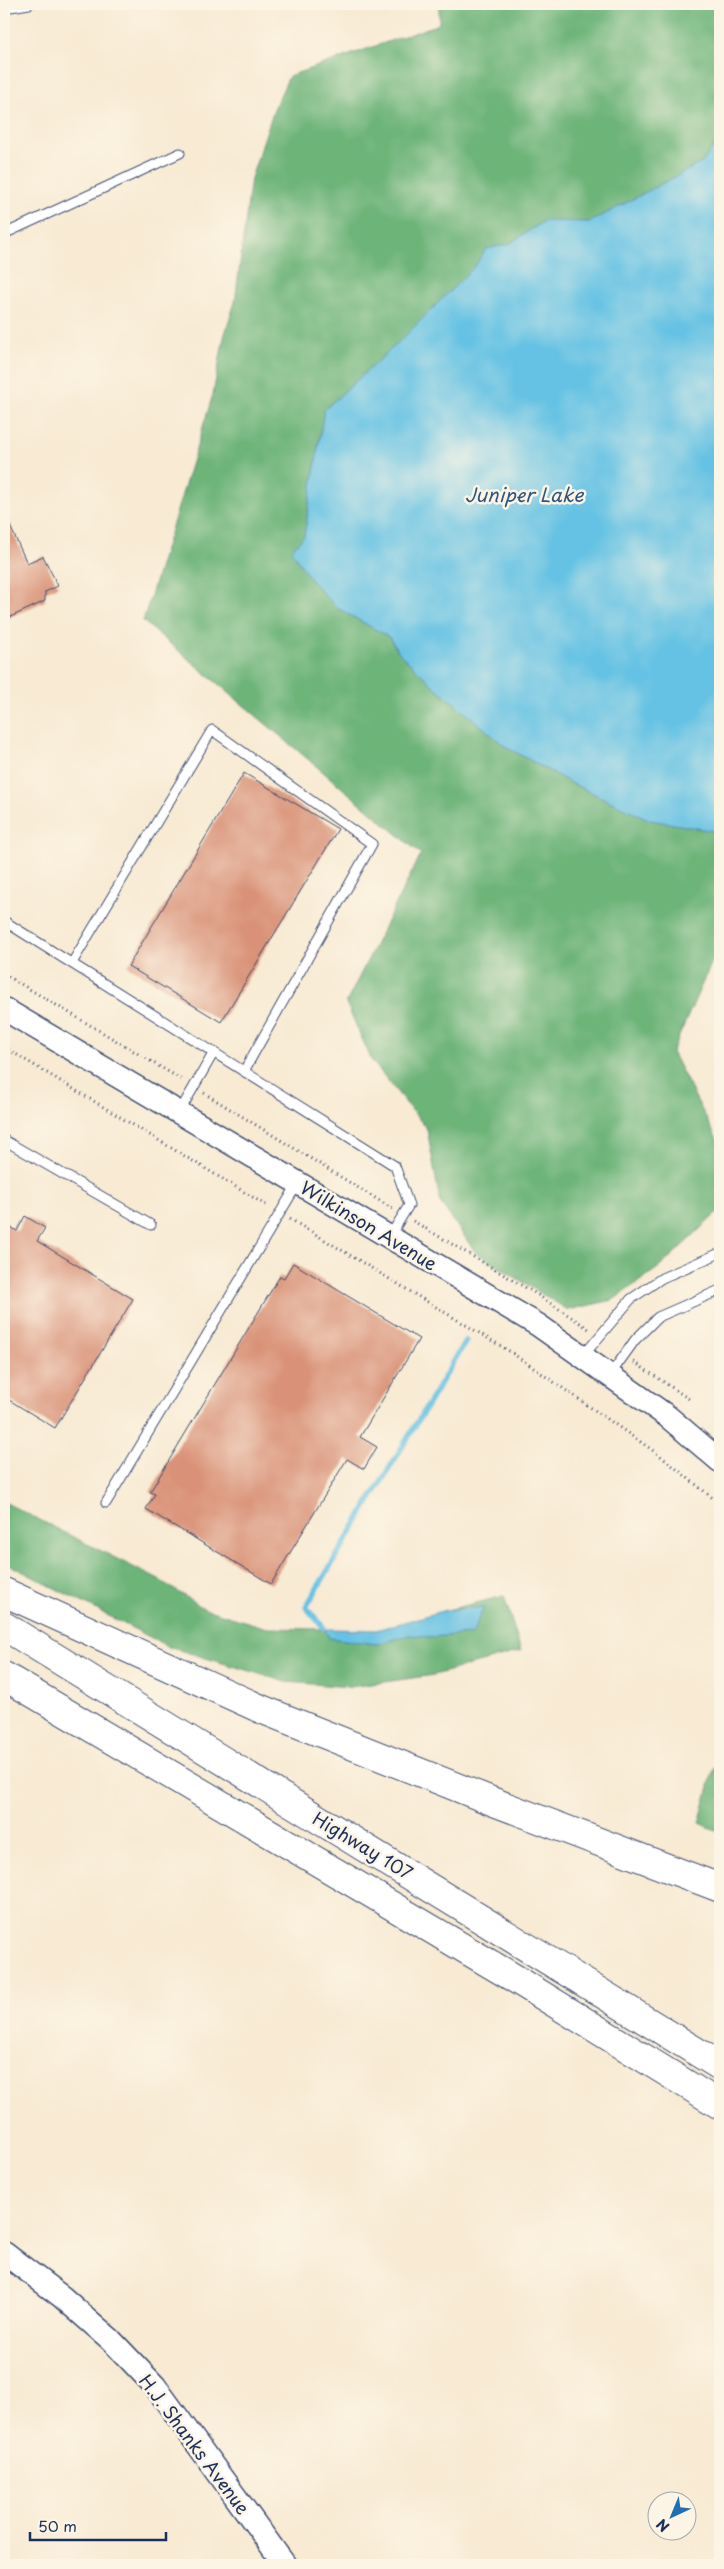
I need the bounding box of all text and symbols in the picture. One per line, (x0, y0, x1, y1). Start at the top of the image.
water label: Juniper Lake (465, 480, 584, 508)
street label: Wilkinson Avenue (296, 1173, 443, 1277)
street label: Highway 107 (308, 1804, 418, 1886)
street label: H.J. Shanks Avenue (133, 2368, 257, 2520)
north arrow (646, 2492, 696, 2542)
scale bar (30, 2509, 166, 2541)
text: 50 m (38, 2514, 77, 2537)
text: N (651, 2514, 674, 2537)

